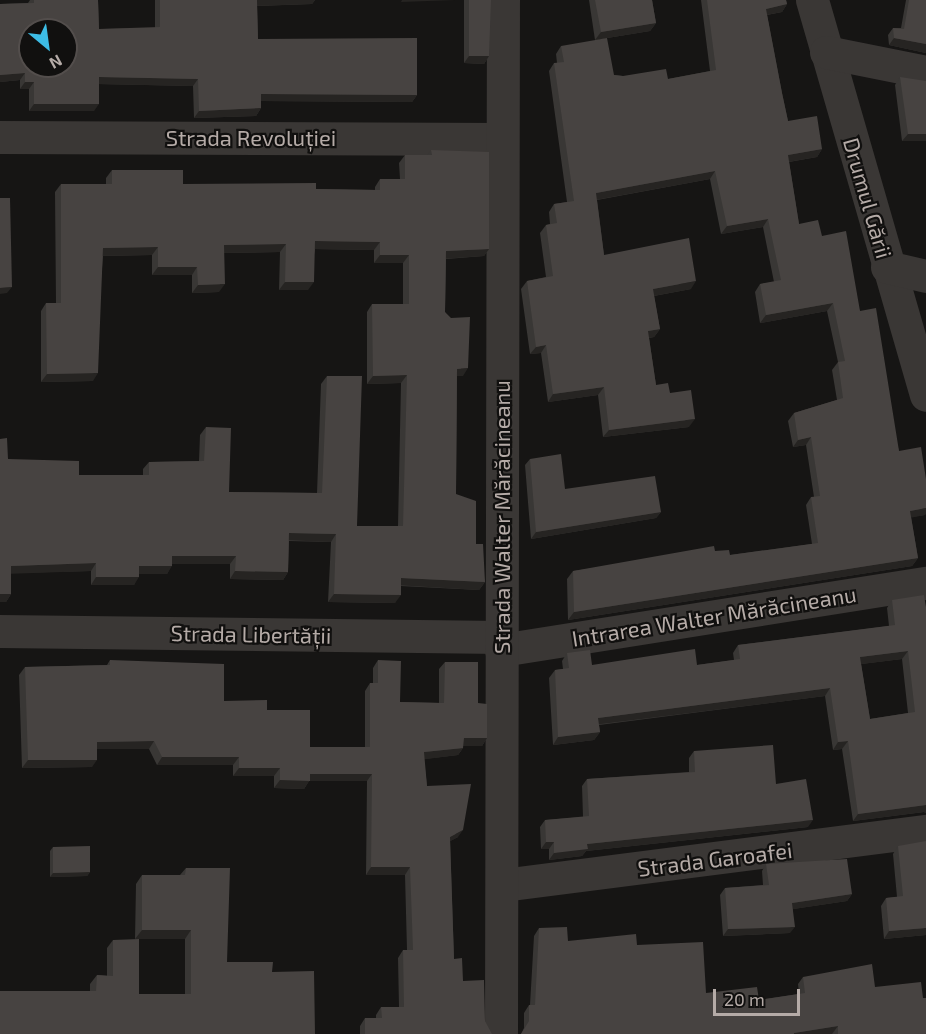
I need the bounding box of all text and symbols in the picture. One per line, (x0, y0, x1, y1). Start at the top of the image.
north arrow (18, 18, 78, 78)
text: N (46, 51, 66, 74)
street label: Strada Revoluției (166, 125, 336, 151)
street label: Drumul Gării (838, 134, 898, 262)
street label: Strada Walter Mărăcineanu (489, 380, 515, 654)
street label: Intrarea Walter Mărăcineanu (569, 580, 859, 652)
street label: Strada Libertății (170, 619, 332, 649)
street label: Strada Garoafei (636, 836, 794, 882)
scale bar (716, 977, 803, 1015)
text: 20 m (724, 988, 765, 1010)

